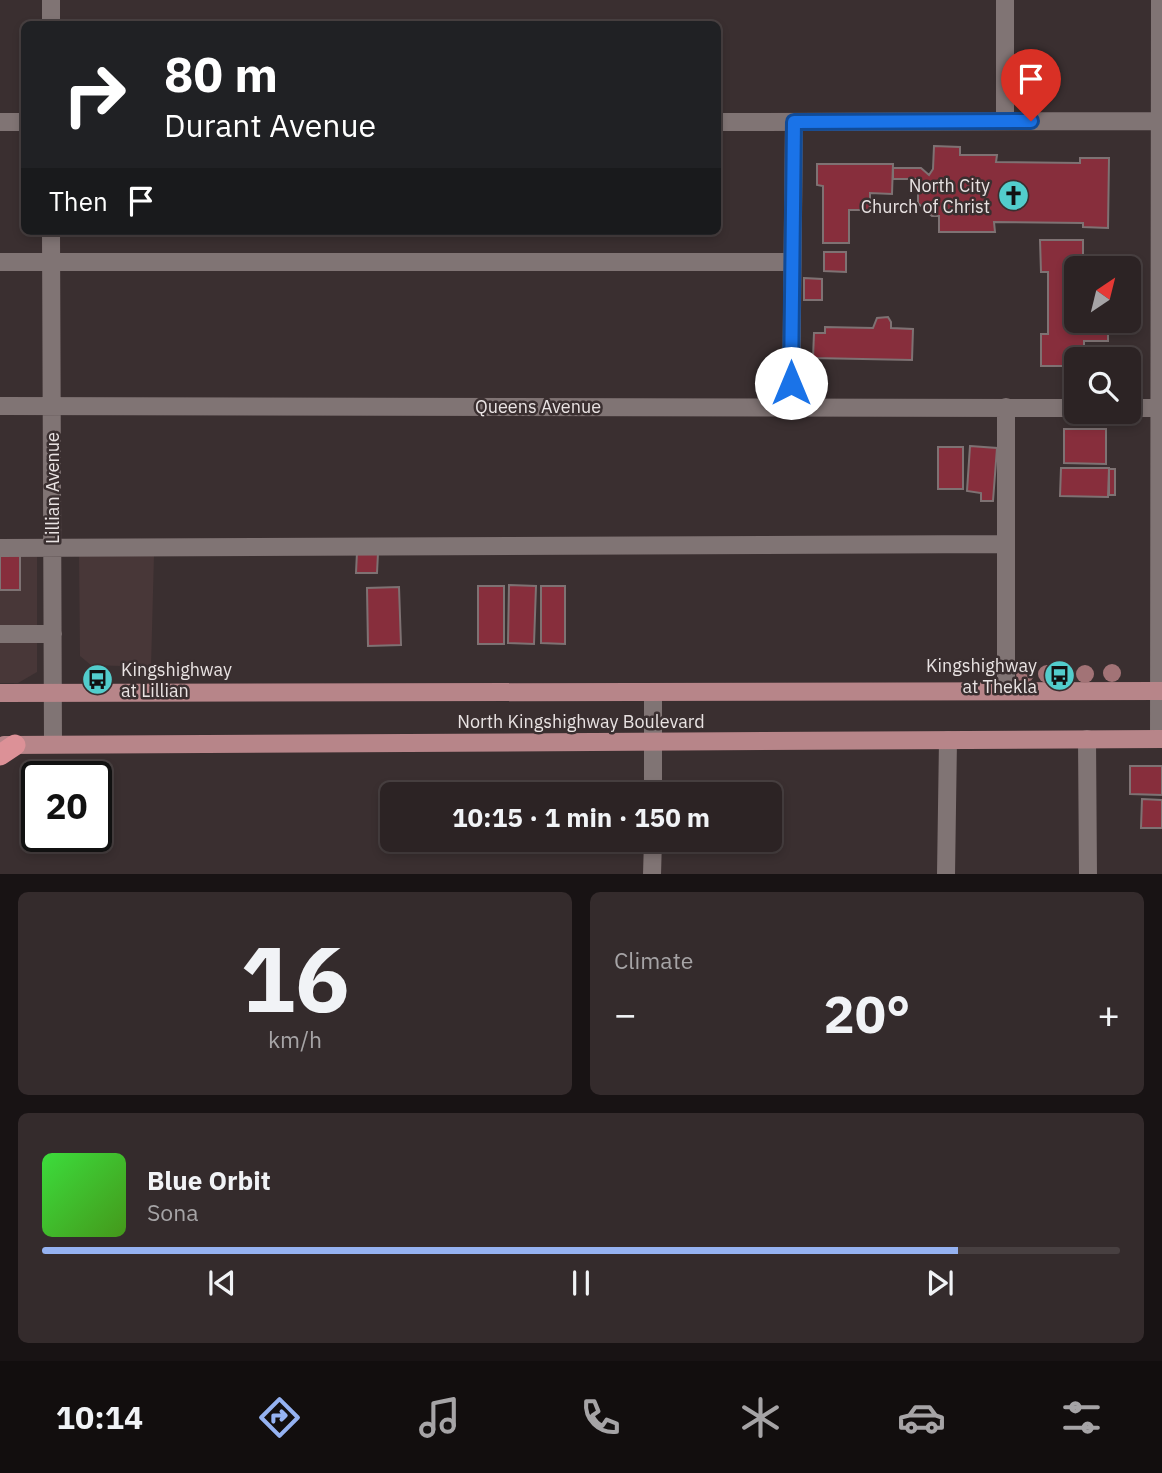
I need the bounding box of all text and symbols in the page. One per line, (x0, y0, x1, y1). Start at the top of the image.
text: 80 m (164, 42, 278, 105)
icon: right (49, 49, 140, 140)
pin (1001, 49, 1061, 121)
icon: arrive (1012, 60, 1050, 98)
text: Durant Avenue (164, 104, 376, 146)
place label: North City Church of Christ (861, 174, 990, 218)
church icon: North City Church of Christ (996, 178, 1030, 212)
icon: arrive (122, 182, 160, 220)
text: Then (49, 184, 108, 218)
north arrow (1064, 256, 1141, 332)
map controls (1064, 256, 1141, 424)
position arrow (754, 346, 828, 420)
button: search (1064, 347, 1141, 424)
street label: Queens Avenue (475, 395, 601, 418)
street label: Lillian Avenue (41, 432, 64, 544)
place label: Kingshighway at Thekla (926, 654, 1037, 698)
place label: Kingshighway at Lillian (121, 658, 232, 702)
bus stop icon: Kingshighway at Thekla (1043, 658, 1077, 692)
bus stop icon: Kingshighway at Lillian (81, 662, 115, 696)
street label: North Kingshighway Boulevard (457, 710, 705, 733)
speed limit sign: 20 (21, 761, 112, 852)
text: 10:15 · 1 min · 150 m (452, 800, 710, 834)
text: 16 (240, 919, 350, 1037)
text: Climate (614, 945, 693, 975)
text: 20° (824, 980, 910, 1047)
text: − (614, 989, 637, 1038)
text: + (1097, 989, 1120, 1038)
text: km/h (268, 1024, 322, 1054)
text: Blue Orbit (147, 1163, 271, 1197)
text: Sona (147, 1197, 199, 1227)
icon: previous (203, 1264, 241, 1302)
icon: pause (562, 1264, 600, 1302)
icon: next (921, 1264, 959, 1302)
icon: directions (255, 1393, 304, 1442)
icon: music (415, 1393, 464, 1442)
icon: phone (576, 1393, 625, 1442)
icon: climate (736, 1393, 785, 1442)
icon: car (897, 1393, 946, 1442)
icon: filters (1057, 1393, 1106, 1442)
text: 10:14 (56, 1396, 143, 1438)

